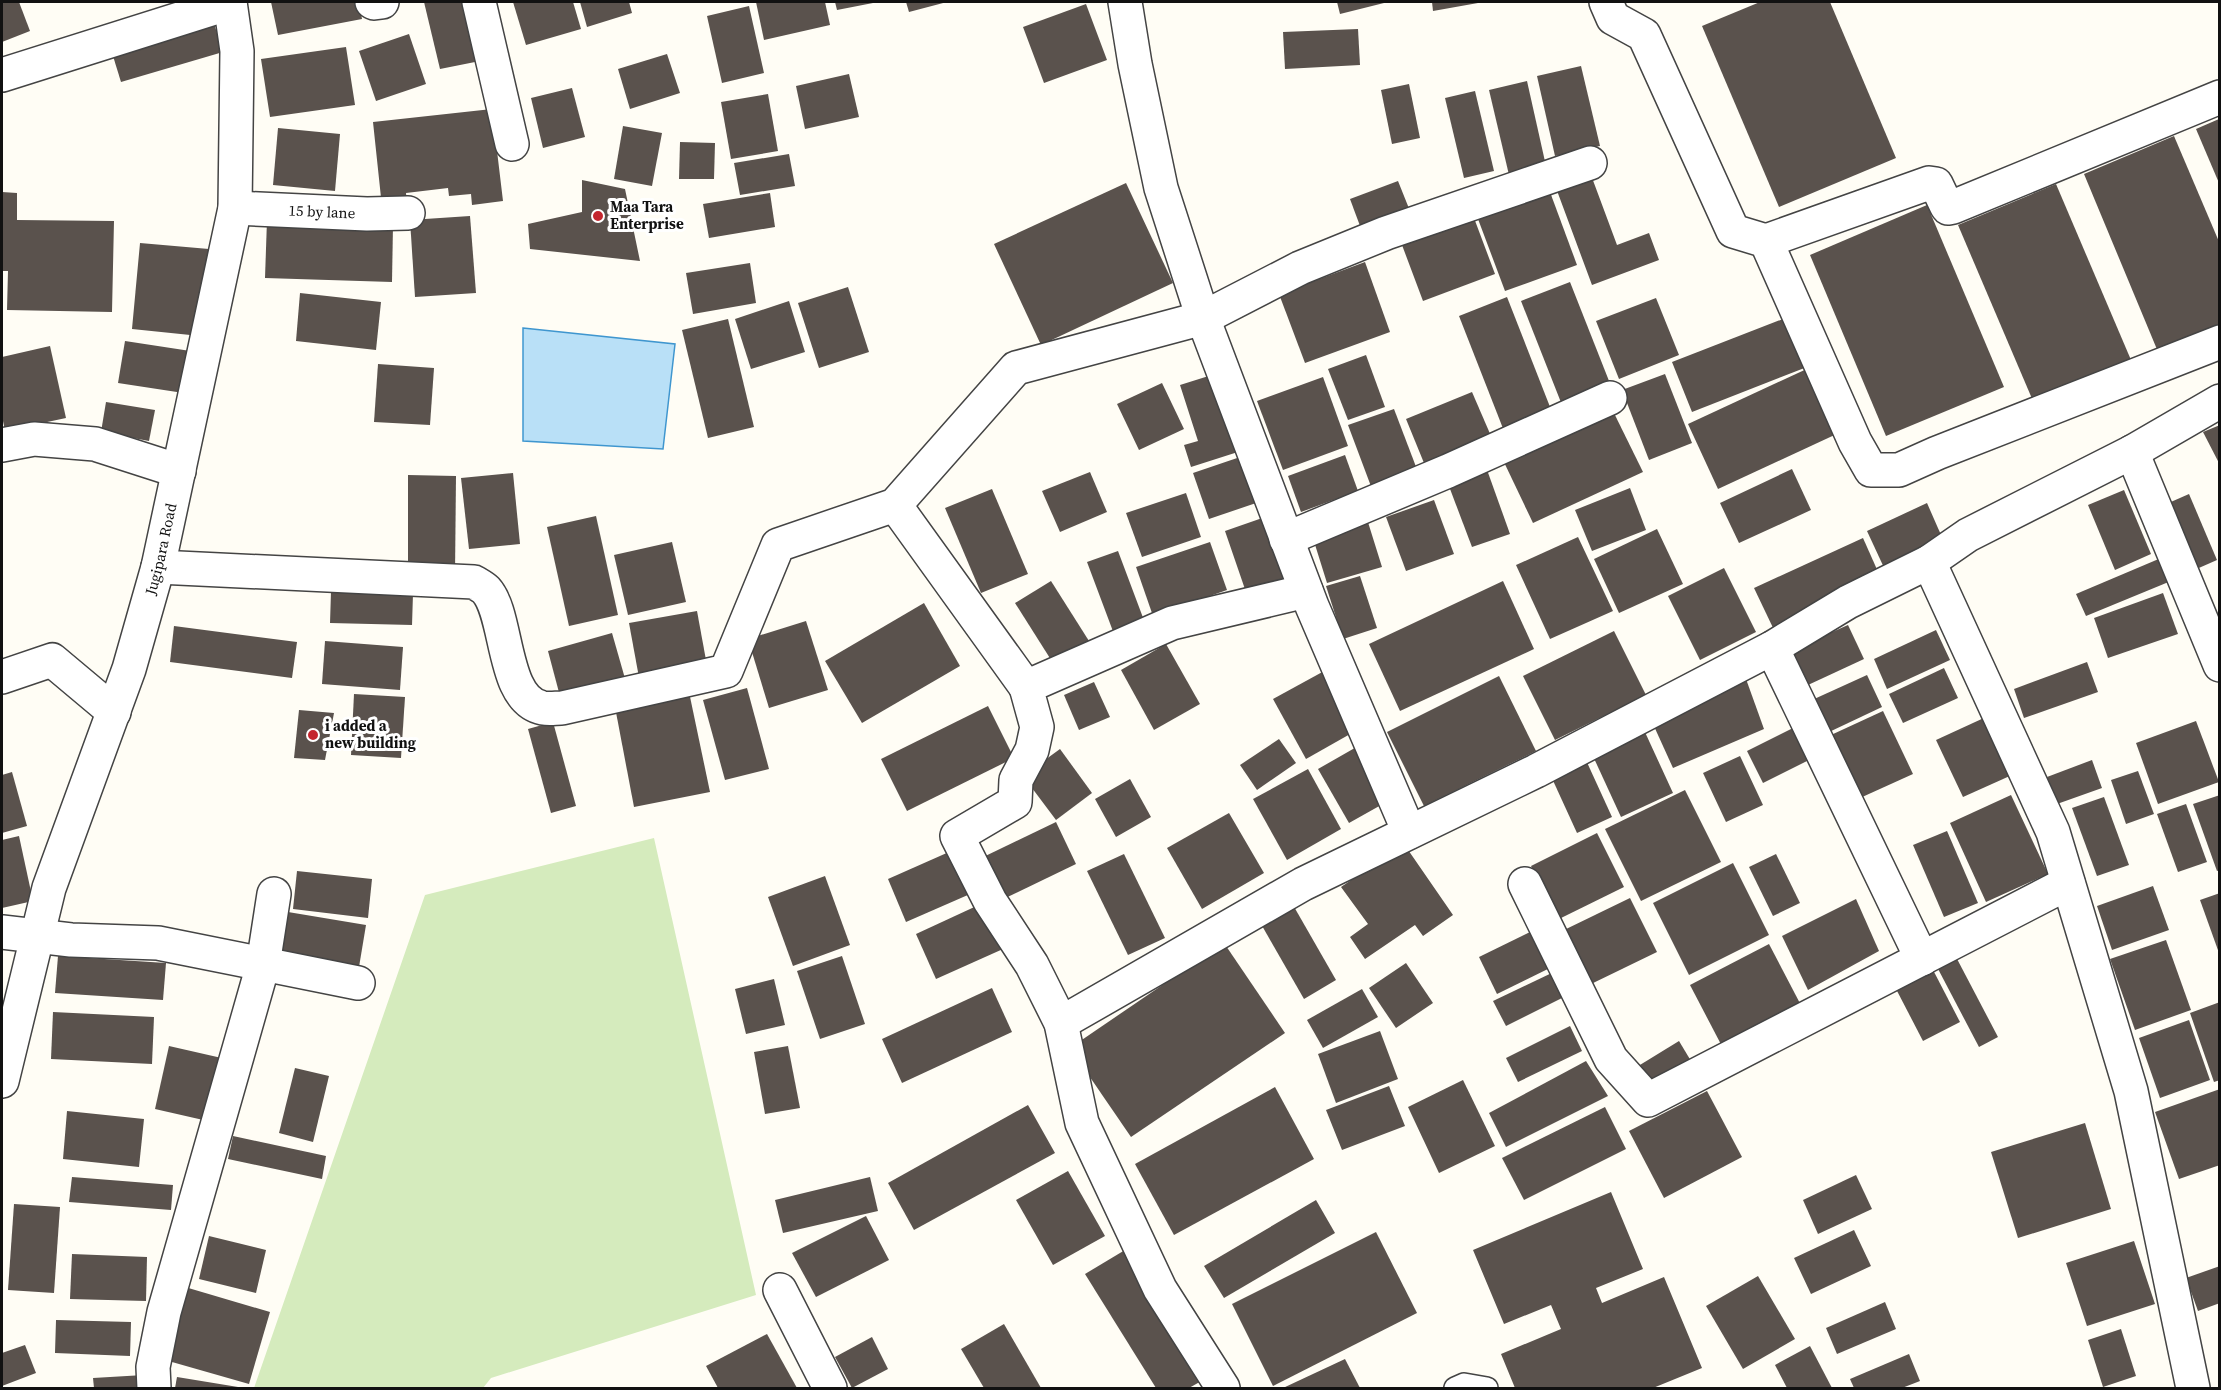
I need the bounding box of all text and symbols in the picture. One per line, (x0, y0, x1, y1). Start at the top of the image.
place label: Maa Tara Enterprise (610, 196, 684, 234)
street label: 15 by lane (288, 199, 356, 223)
marker: Maa Tara Enterprise (591, 209, 605, 223)
street label: Jugipara Road (139, 501, 182, 598)
place label: i added a new building (325, 715, 416, 753)
marker: i added a new building (306, 728, 320, 742)

